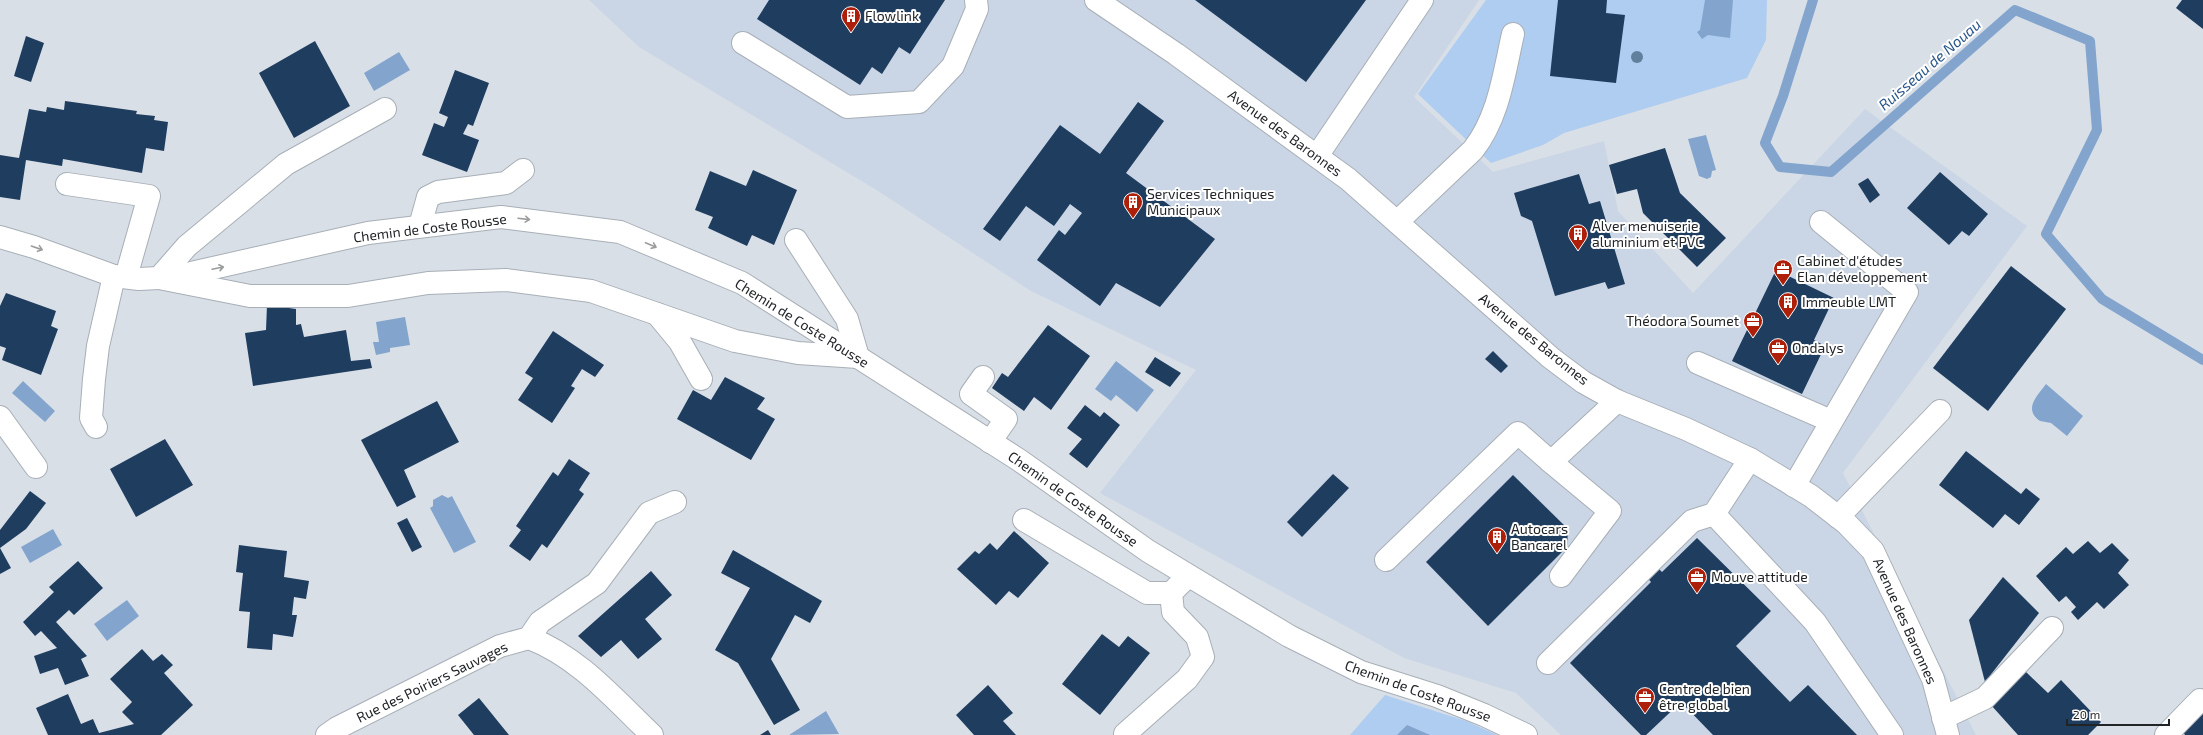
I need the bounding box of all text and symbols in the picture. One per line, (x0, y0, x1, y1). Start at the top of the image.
building icon: Flowlink (840, 5, 862, 33)
place label: Flowlink (865, 7, 919, 24)
water label: Ruisseau de Nouau (1874, 15, 1984, 114)
street label: Avenue des Baronnes (1225, 86, 1345, 180)
place label: Services Techniques Municipaux (1147, 185, 1274, 218)
building icon: Services Techniques Municipaux (1122, 191, 1144, 219)
street label: Chemin de Coste Rousse (352, 210, 508, 245)
one-way arrow (517, 216, 530, 223)
place label: Alver menuiserie aluminium et PVC (1592, 217, 1703, 250)
building icon: Alver menuiserie aluminium et PVC (1567, 223, 1589, 251)
one-way arrow (644, 241, 656, 249)
one-way arrow (31, 245, 43, 253)
place label: Cabinet d'études Elan développement (1797, 252, 1927, 285)
office icon: Cabinet d'études Elan développement (1772, 258, 1794, 286)
one-way arrow (211, 263, 224, 271)
street label: Chemin de Coste Rousse (732, 274, 872, 371)
street label: Avenue des Baronnes (1476, 289, 1593, 388)
building icon: Immeuble LMT (1777, 291, 1799, 319)
place label: Immeuble LMT (1802, 293, 1896, 310)
office icon: Théodora Soumet (1742, 310, 1764, 338)
place label: Théodora Soumet (1626, 312, 1739, 329)
office icon: Ondalys (1767, 337, 1789, 365)
place label: Ondalys (1792, 339, 1844, 356)
street label: Chemin de Coste Rousse (1005, 447, 1141, 550)
place label: Autocars Bancarel (1511, 520, 1568, 553)
building icon: Autocars Bancarel (1486, 526, 1508, 554)
street label: Avenue des Baronnes (1870, 555, 1941, 687)
office icon: Mouve attitude (1686, 566, 1708, 594)
place label: Mouve attitude (1711, 568, 1808, 585)
street label: Rue des Poiriers Sauvages (353, 638, 510, 726)
street label: Chemin de Coste Rousse (1343, 656, 1494, 725)
place label: Centre de bien être global (1659, 680, 1750, 713)
office icon: Centre de bien être global (1634, 686, 1656, 714)
scale bar (2067, 701, 2169, 727)
text: 20 m (2073, 707, 2100, 721)

